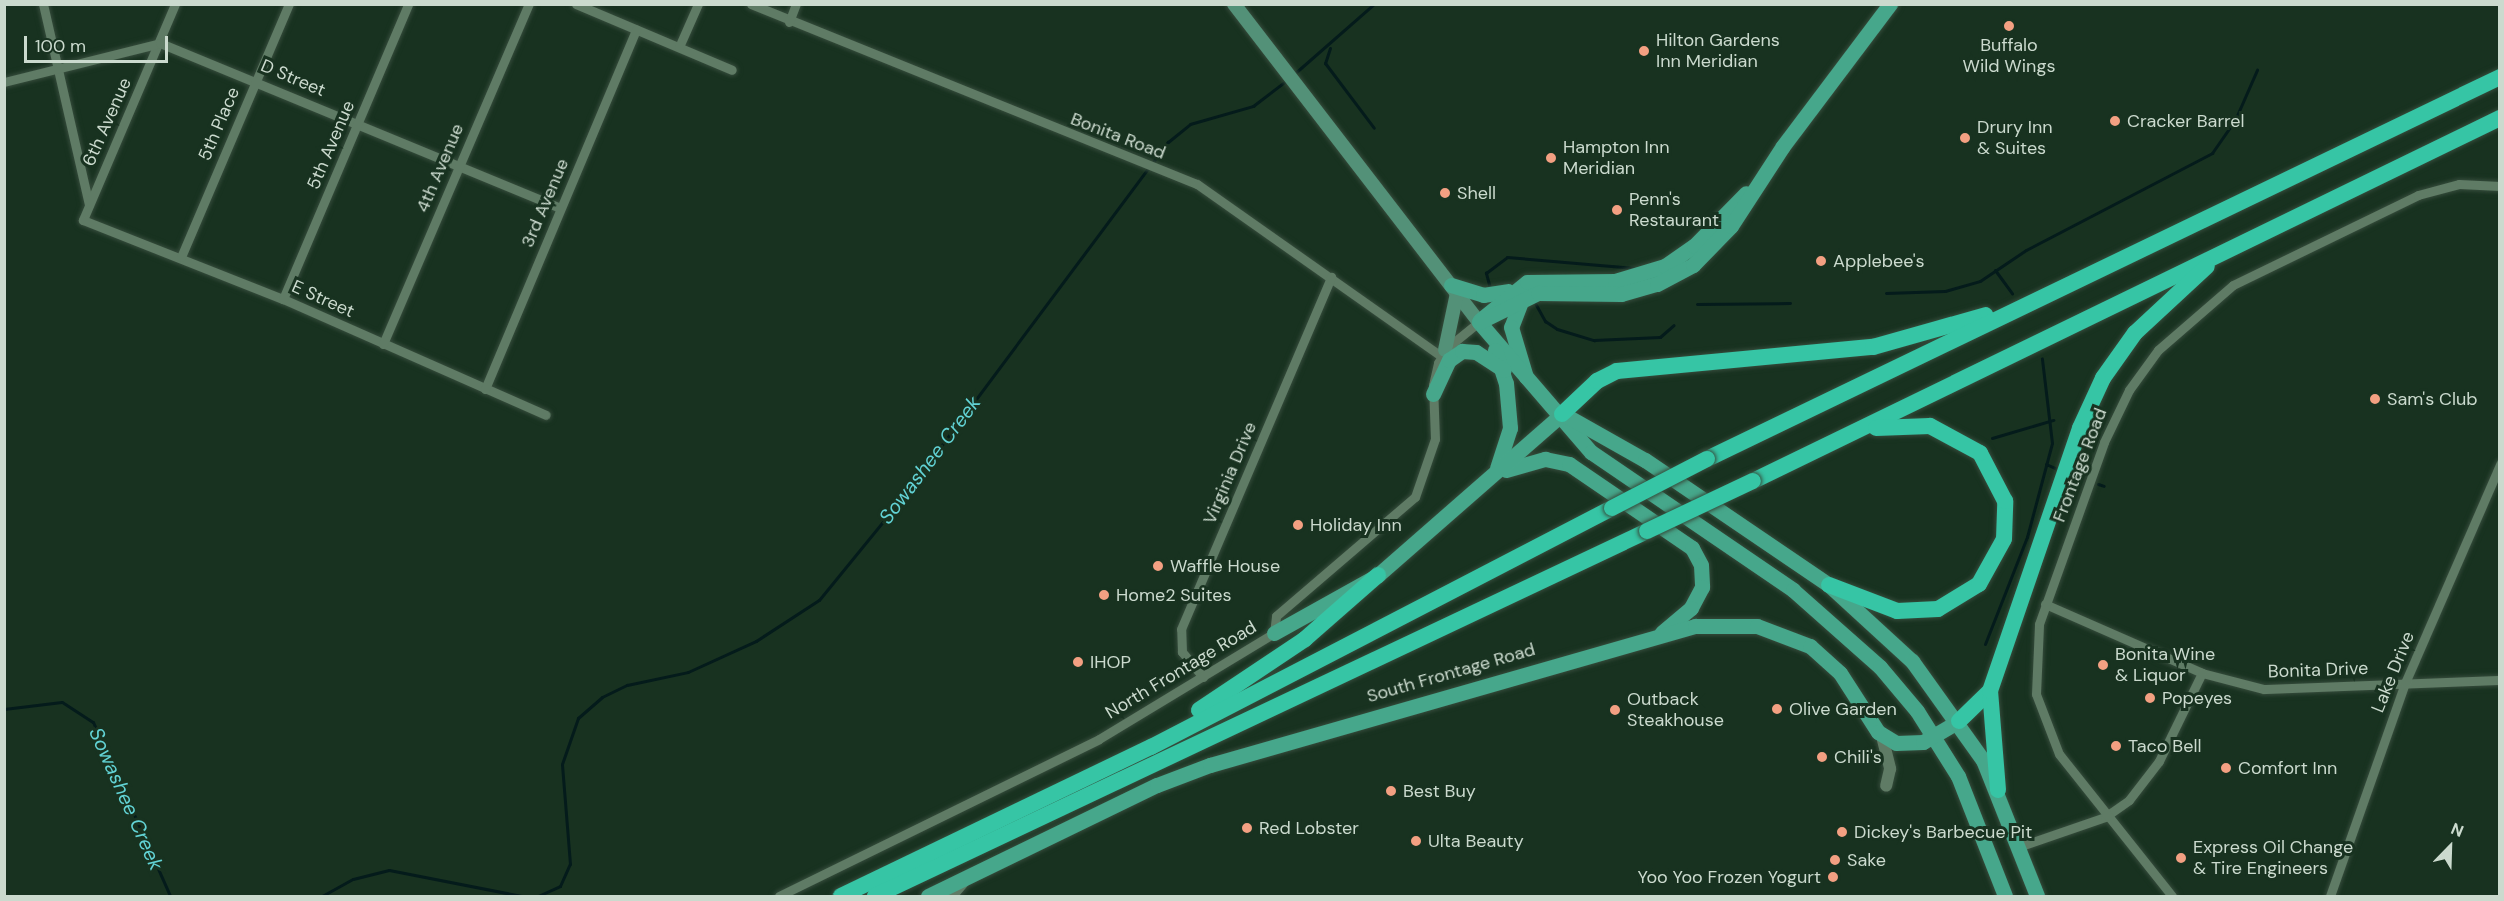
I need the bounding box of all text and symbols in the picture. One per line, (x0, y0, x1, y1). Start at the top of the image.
marker: Buffalo Wild Wings (2002, 19, 2016, 33)
scale bar (27, 24, 171, 62)
place label: Hilton Gardens Inn Meridian (1656, 30, 1780, 72)
text: 100 m (35, 34, 86, 58)
place label: Buffalo Wild Wings (1963, 35, 2055, 78)
marker: Hilton Gardens Inn Meridian (1637, 44, 1651, 58)
street label: D Street (257, 55, 329, 101)
street label: 6th Avenue (78, 74, 136, 170)
street label: 5th Place (194, 84, 244, 164)
street label: 5th Avenue (303, 97, 359, 193)
street label: Bonita Road (1068, 108, 1168, 164)
place label: Cracker Barrel (2127, 110, 2245, 132)
marker: Cracker Barrel (2108, 114, 2122, 128)
place label: Drury Inn & Suites (1977, 117, 2053, 160)
street label: 4th Avenue (412, 120, 468, 216)
marker: Drury Inn & Suites (1958, 131, 1972, 145)
place label: Hampton Inn Meridian (1563, 137, 1669, 180)
marker: Hampton Inn Meridian (1544, 151, 1558, 165)
street label: 3rd Avenue (517, 155, 573, 251)
place label: Shell (1457, 182, 1496, 204)
marker: Shell (1438, 186, 1452, 200)
place label: Penn's Restaurant (1629, 189, 1719, 232)
marker: Penn's Restaurant (1610, 203, 1624, 217)
place label: Applebee's (1833, 250, 1925, 272)
marker: Applebee's (1814, 254, 1828, 268)
street label: E Street (288, 276, 358, 322)
place label: Sam's Club (2387, 388, 2478, 410)
water label: Sowashee Creek (874, 391, 986, 529)
marker: Sam's Club (2368, 392, 2382, 406)
street label: Frontage Road (2048, 405, 2112, 525)
street label: Virginia Drive (1199, 419, 1261, 527)
place label: Holiday Inn (1310, 514, 1402, 536)
marker: Holiday Inn (1291, 518, 1305, 532)
place label: Waffle House (1170, 555, 1280, 577)
marker: Waffle House (1151, 559, 1165, 573)
place label: Home2 Suites (1116, 584, 1231, 606)
marker: Home2 Suites (1097, 588, 1111, 602)
street label: North Frontage Road (1102, 616, 1260, 724)
street label: Lake Drive (2367, 628, 2419, 716)
street label: South Frontage Road (1364, 639, 1538, 707)
place label: Bonita Wine & Liquor (2115, 644, 2215, 686)
place label: IHOP (1090, 651, 1131, 673)
marker: IHOP (1071, 655, 1085, 669)
street label: Bonita Drive (2267, 657, 2369, 683)
marker: Bonita Wine & Liquor (2096, 658, 2110, 672)
place label: Popeyes (2162, 687, 2232, 709)
place label: Outback Steakhouse (1627, 689, 1724, 732)
marker: Popeyes (2143, 691, 2157, 705)
place label: Olive Garden (1789, 698, 1897, 720)
marker: Olive Garden (1770, 702, 1784, 716)
marker: Outback Steakhouse (1608, 703, 1622, 717)
water label: Sowashee Creek (84, 724, 168, 874)
place label: Taco Bell (2128, 735, 2201, 757)
marker: Taco Bell (2109, 739, 2123, 753)
place label: Chili's (1834, 746, 1882, 768)
marker: Chili's (1815, 750, 1829, 764)
place label: Comfort Inn (2238, 757, 2337, 779)
marker: Comfort Inn (2219, 761, 2233, 775)
place label: Best Buy (1403, 780, 1476, 802)
marker: Best Buy (1384, 784, 1398, 798)
place label: Red Lobster (1259, 817, 1359, 839)
north arrow (2420, 817, 2480, 877)
text: N (2448, 818, 2467, 842)
marker: Red Lobster (1240, 821, 1254, 835)
place label: Dickey's Barbecue Pit (1854, 821, 2032, 843)
marker: Dickey's Barbecue Pit (1835, 825, 1849, 839)
place label: Ulta Beauty (1428, 830, 1524, 852)
marker: Ulta Beauty (1409, 834, 1423, 848)
place label: Express Oil Change & Tire Engineers (2193, 837, 2353, 880)
place label: Sake (1847, 849, 1886, 871)
marker: Express Oil Change & Tire Engineers (2174, 851, 2188, 865)
marker: Sake (1828, 853, 1842, 867)
place label: Yoo Yoo Frozen Yogurt (1638, 866, 1821, 888)
marker: Yoo Yoo Frozen Yogurt (1826, 870, 1840, 884)

